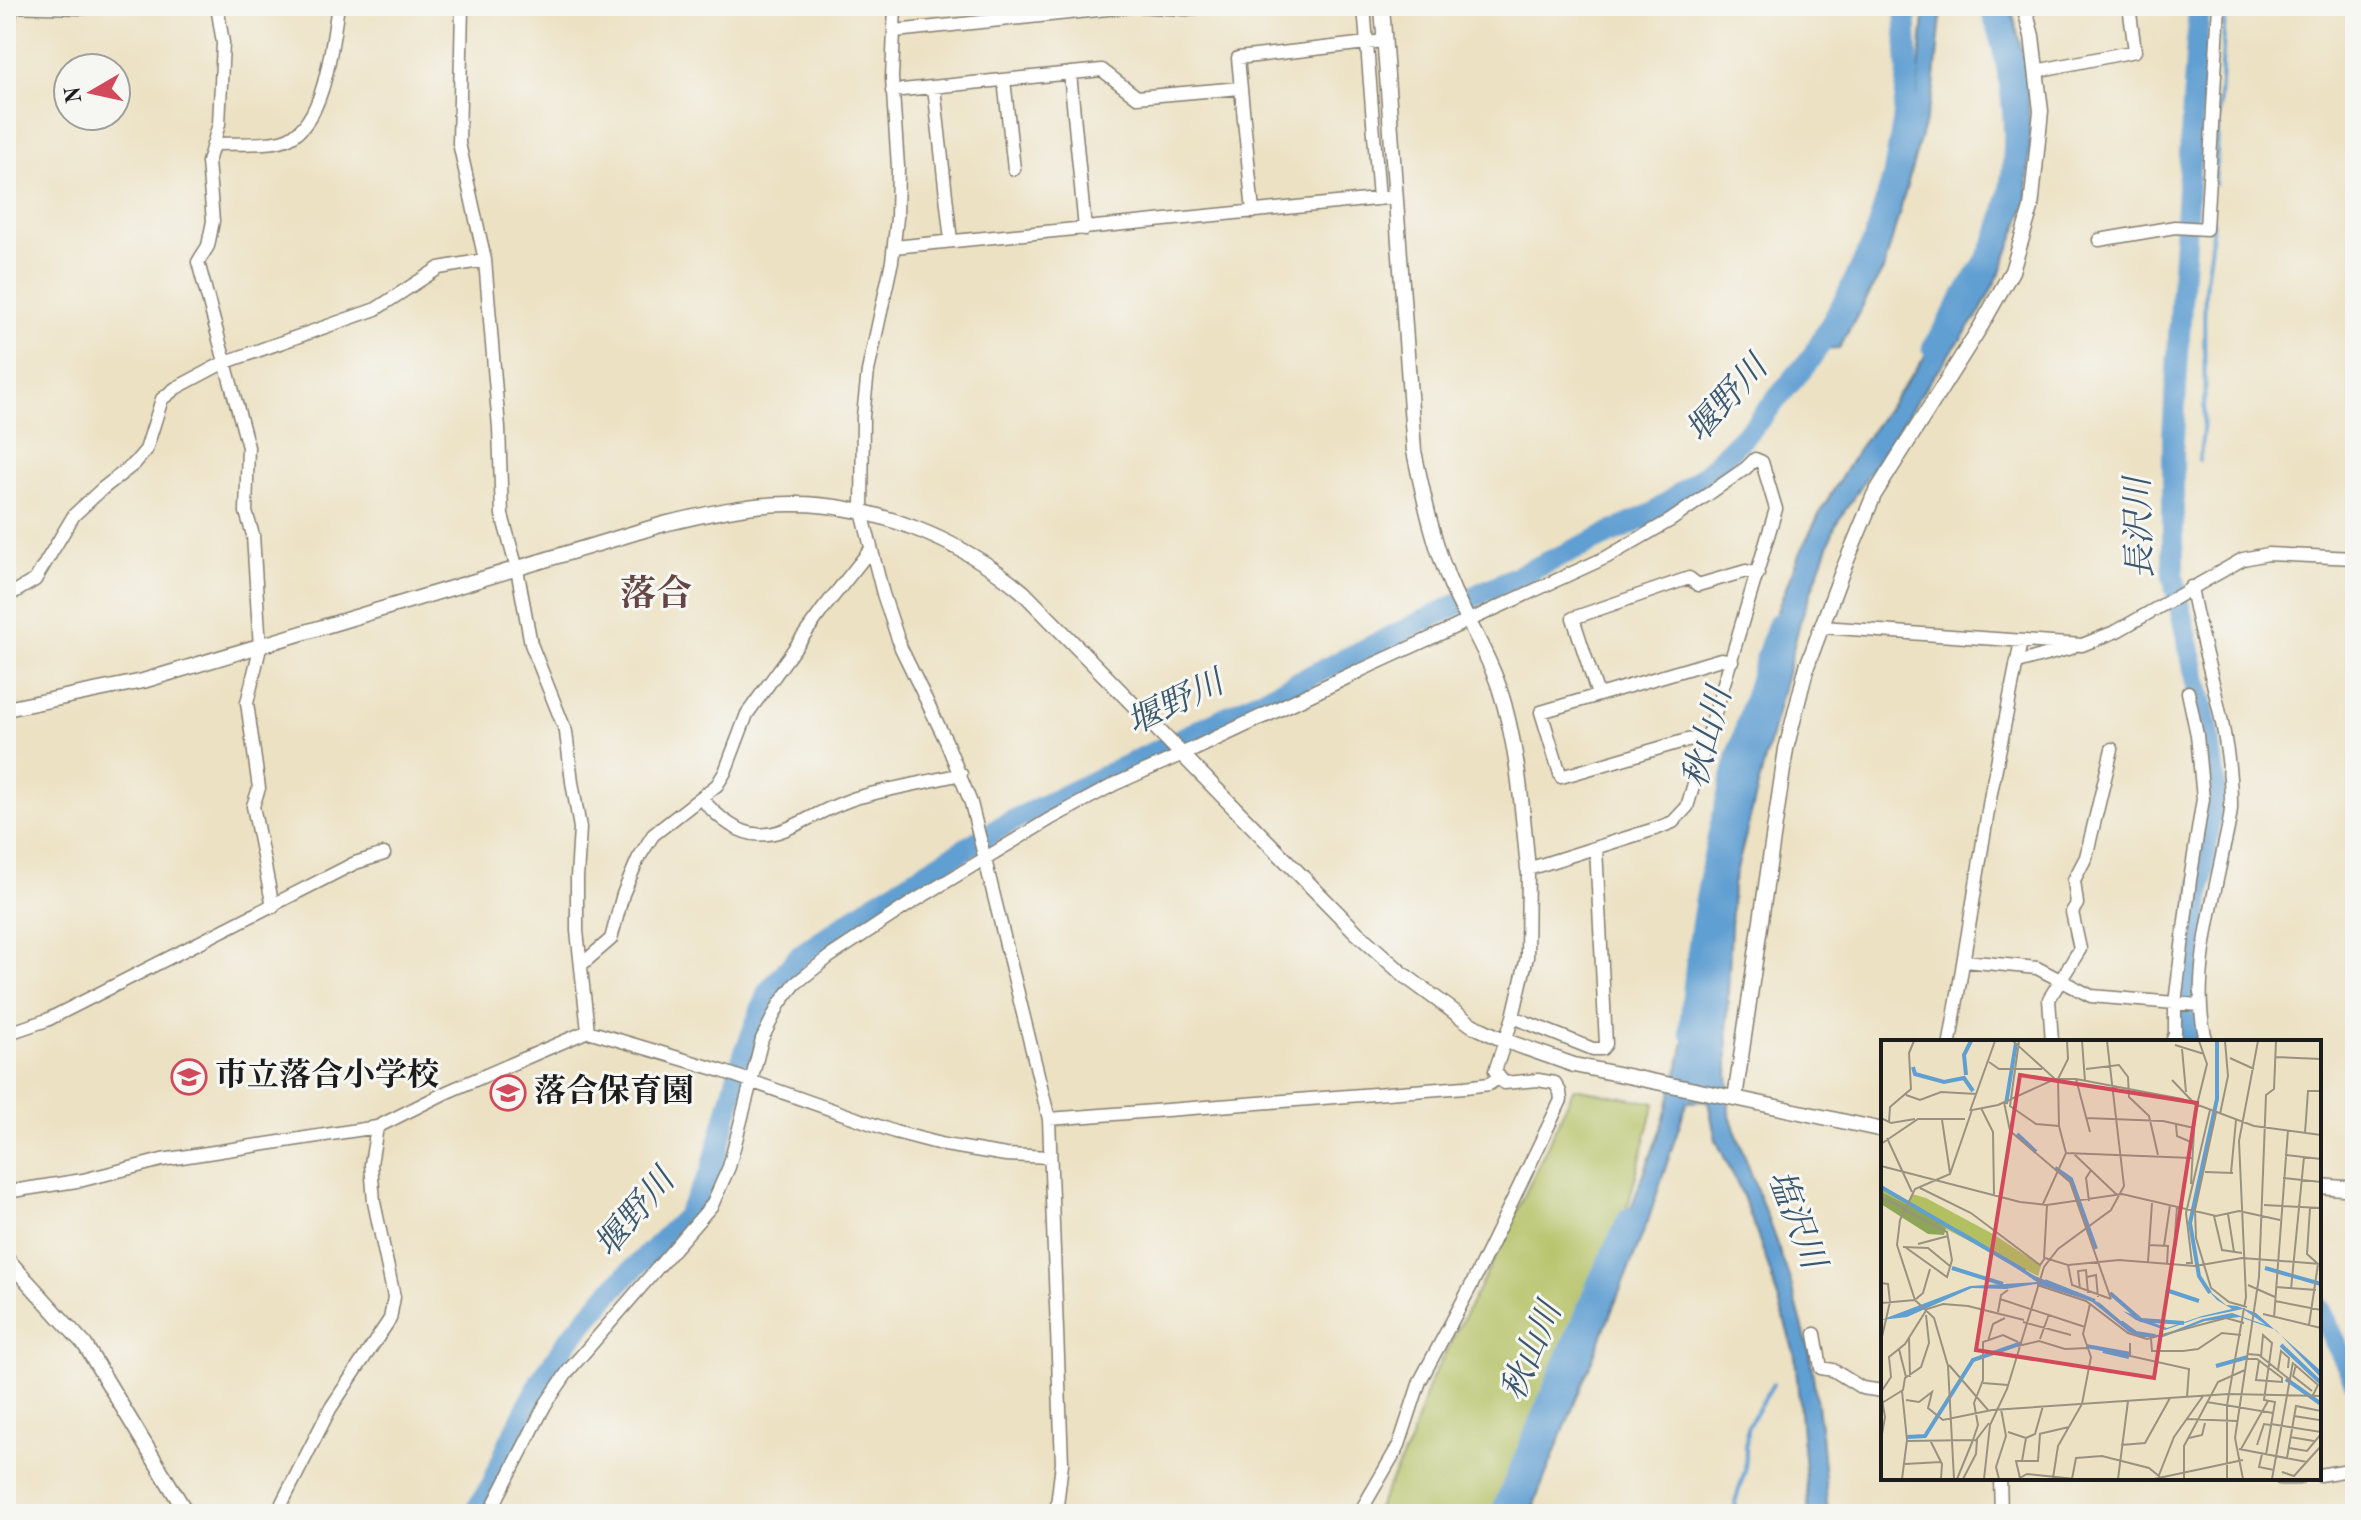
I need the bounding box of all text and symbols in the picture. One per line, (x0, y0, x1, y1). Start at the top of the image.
north arrow (52, 52, 132, 132)
text: N (62, 85, 86, 105)
water label: 堰野川 (1679, 346, 1777, 449)
water label: 長沢川 (2119, 472, 2160, 580)
district label: 落合 (620, 574, 692, 614)
water label: 堰野川 (1121, 662, 1233, 742)
water label: 秋山川 (1676, 680, 1740, 792)
inset map (1881, 1040, 2321, 1480)
place label: 市立落合小学校 (215, 1057, 439, 1093)
school or university icon: 市立落合小学校 (170, 1058, 208, 1096)
place label: 落合保育園 (534, 1073, 694, 1109)
school or university icon: 落合保育園 (489, 1074, 527, 1112)
water label: 堰野川 (588, 1159, 684, 1264)
water label: 塩沢川 (1761, 1165, 1833, 1277)
water label: 秋山川 (1495, 1294, 1570, 1406)

